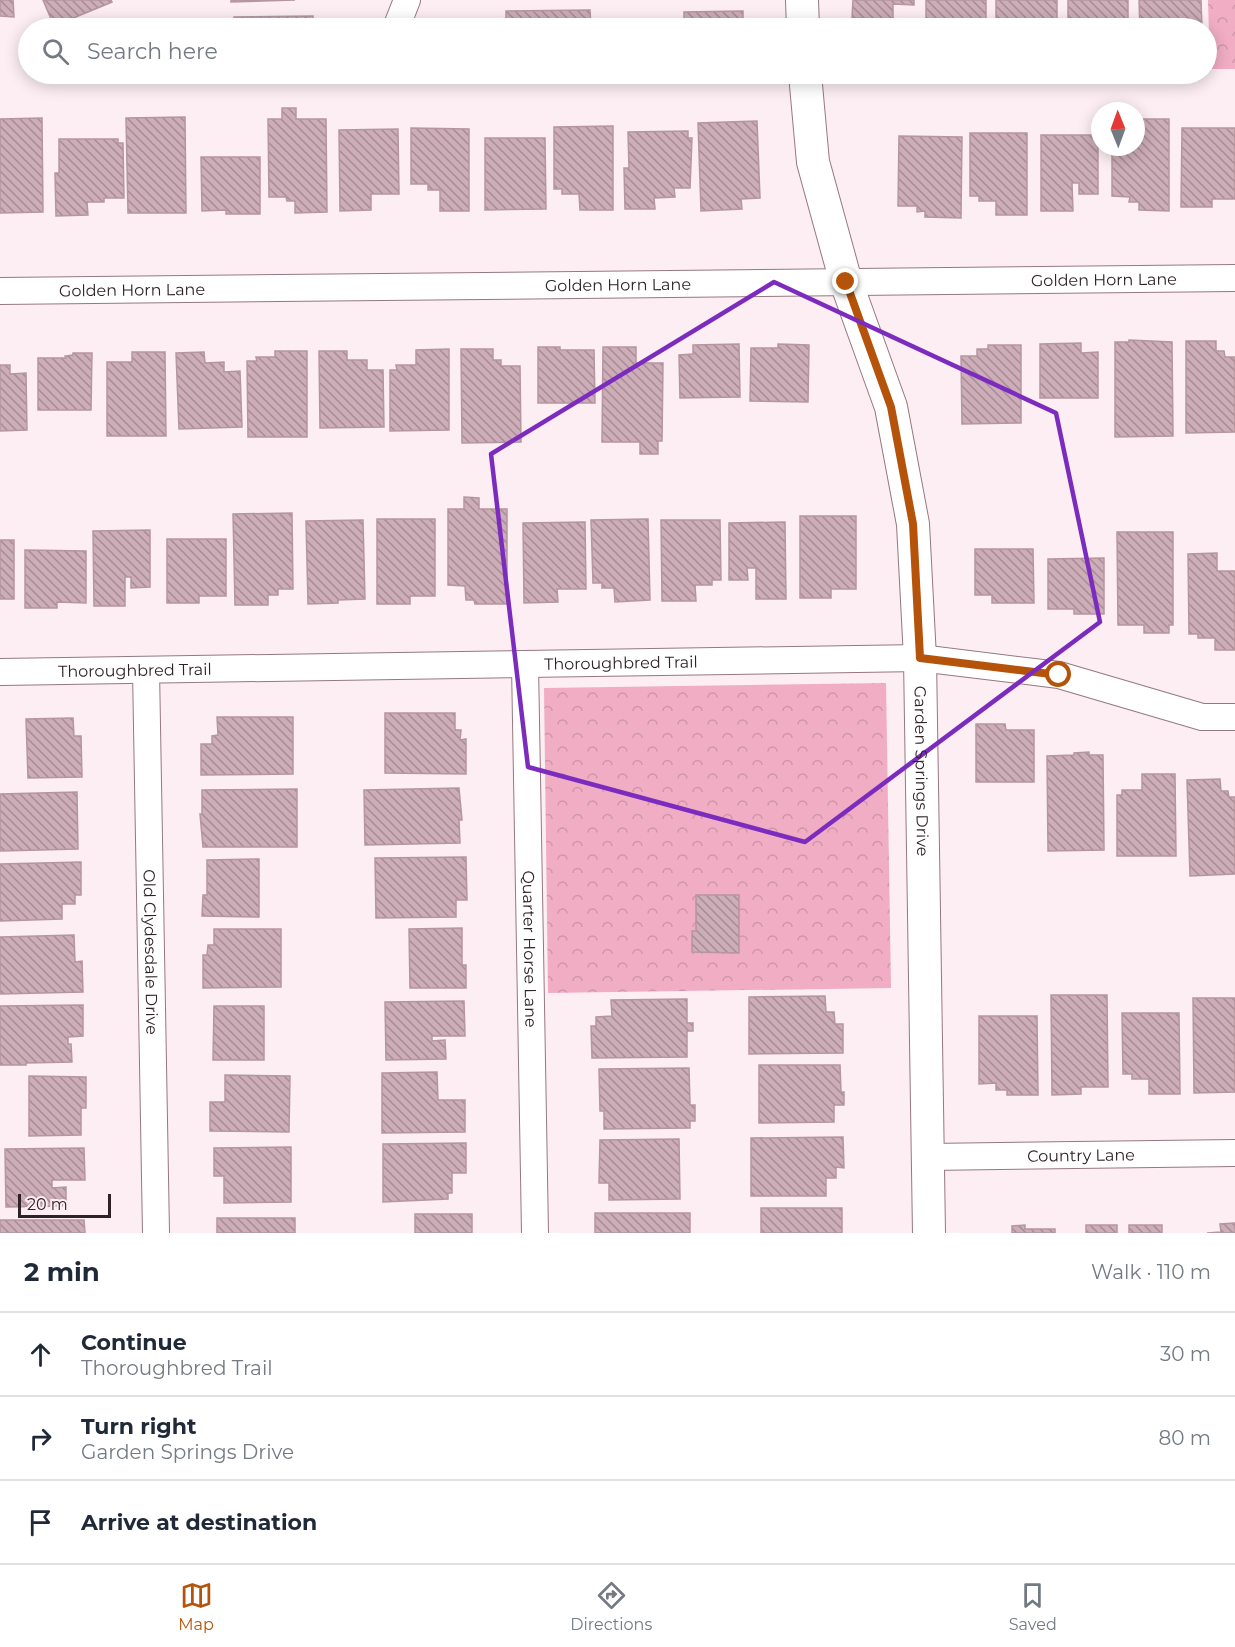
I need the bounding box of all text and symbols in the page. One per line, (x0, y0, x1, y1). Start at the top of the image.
search box (18, 18, 1217, 84)
icon: search (39, 35, 72, 68)
text: Search here (87, 38, 218, 65)
north arrow (1091, 102, 1145, 156)
route end (832, 268, 858, 294)
street label: Golden Horn Lane (1031, 269, 1177, 290)
street label: Golden Horn Lane (545, 274, 691, 295)
street label: Golden Horn Lane (59, 279, 205, 300)
street label: Thoroughbred Trail (544, 652, 698, 673)
street label: Thoroughbred Trail (58, 659, 212, 681)
route start (1045, 661, 1071, 687)
street label: Garden Springs Drive (911, 686, 933, 857)
street label: Old Clydesdale Drive (140, 869, 162, 1035)
street label: Quarter Horse Lane (519, 870, 541, 1028)
street label: Country Lane (1027, 1145, 1135, 1165)
scale bar (18, 1191, 111, 1218)
text: 20 m (27, 1195, 68, 1214)
text: 2 min (24, 1256, 100, 1288)
text: Walk · 110 m (1091, 1260, 1211, 1284)
text: Continue (81, 1329, 187, 1356)
icon: ahead (24, 1338, 57, 1371)
text: 30 m (1160, 1342, 1211, 1366)
text: Thoroughbred Trail (81, 1356, 273, 1380)
text: Turn right (81, 1413, 196, 1440)
icon: right (24, 1422, 57, 1455)
text: 80 m (1159, 1426, 1211, 1450)
text: Garden Springs Drive (81, 1440, 294, 1464)
icon: arrive (24, 1506, 57, 1539)
text: Arrive at destination (81, 1509, 317, 1536)
tab: Map (178, 1579, 214, 1634)
tab: Directions (570, 1579, 652, 1634)
tab: Saved (1009, 1579, 1057, 1634)

